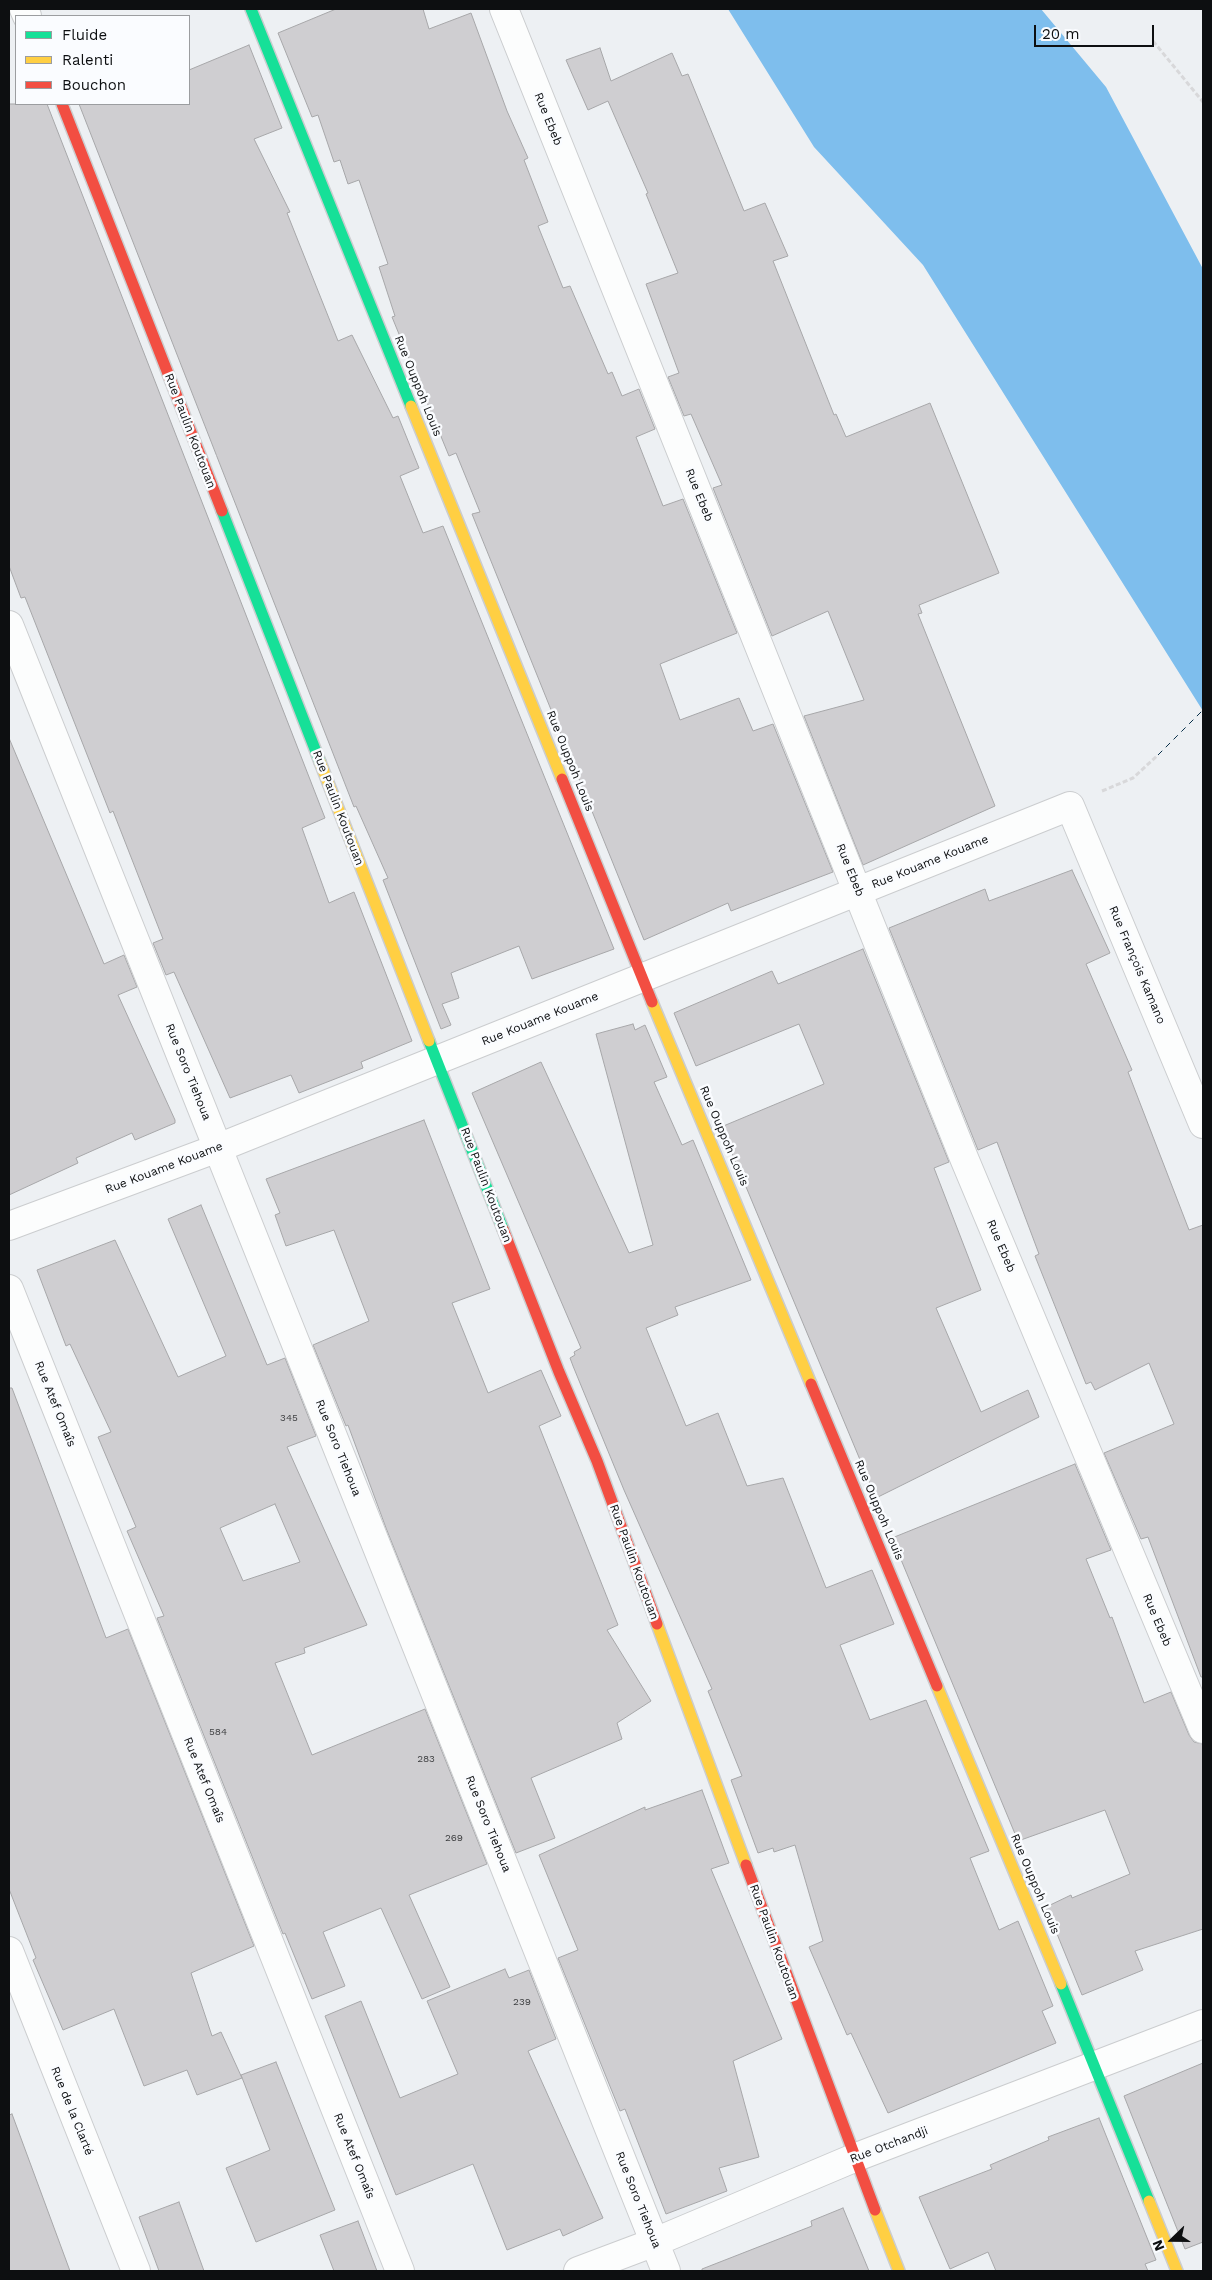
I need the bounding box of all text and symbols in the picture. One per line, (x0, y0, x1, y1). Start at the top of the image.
legend (15, 15, 190, 105)
scale bar (1037, 15, 1157, 47)
text: 20 m (1042, 25, 1080, 43)
text: Fluide (62, 26, 107, 44)
text: Ralenti (62, 51, 113, 69)
text: Bouchon (62, 76, 126, 94)
street label: Rue Ebeb (531, 90, 565, 148)
street label: Rue Ouppoh Louis (391, 333, 445, 439)
street label: Rue Paulin Koutouan (161, 371, 219, 491)
street label: Rue Ebeb (682, 466, 716, 524)
street label: Rue Ouppoh Louis (543, 708, 597, 814)
street label: Rue Paulin Koutouan (309, 748, 367, 868)
street label: Rue Kouame Kouame (870, 832, 990, 892)
street label: Rue Ebeb (833, 841, 867, 899)
street label: Rue François Kamano (1106, 904, 1168, 1026)
street label: Rue Kouame Kouame (480, 989, 600, 1049)
street label: Rue Soro Tiehoua (162, 1021, 214, 1123)
street label: Rue Ouppoh Louis (696, 1084, 752, 1188)
street label: Rue Paulin Koutouan (457, 1125, 515, 1245)
street label: Rue Kouame Kouame (103, 1139, 225, 1197)
street label: Rue Ebeb (983, 1217, 1019, 1275)
street label: Rue Atef Omaîs (31, 1359, 79, 1449)
street label: Rue Soro Tiehoua (312, 1397, 364, 1499)
house number: 345 (280, 1412, 298, 1424)
street label: Rue Ouppoh Louis (851, 1458, 907, 1562)
street label: Rue Paulin Koutouan (606, 1502, 662, 1622)
street label: Rue Ebeb (1139, 1591, 1175, 1649)
house number: 584 (209, 1726, 227, 1738)
street label: Rue Atef Omaîs (180, 1735, 228, 1825)
house number: 283 (417, 1753, 435, 1765)
street label: Rue Soro Tiehoua (462, 1773, 514, 1875)
house number: 269 (445, 1832, 463, 1844)
street label: Rue Ouppoh Louis (1007, 1832, 1063, 1936)
street label: Rue Paulin Koutouan (746, 1882, 802, 2002)
house number: 239 (513, 1996, 531, 2008)
street label: Rue de la Clarté (48, 2064, 96, 2158)
street label: Rue Atef Omaîs (330, 2111, 378, 2201)
street label: Rue Otchandji (848, 2123, 930, 2167)
street label: Rue Soro Tiehoua (612, 2149, 664, 2251)
north arrow (1147, 2215, 1197, 2265)
text: N (1149, 2238, 1167, 2253)

